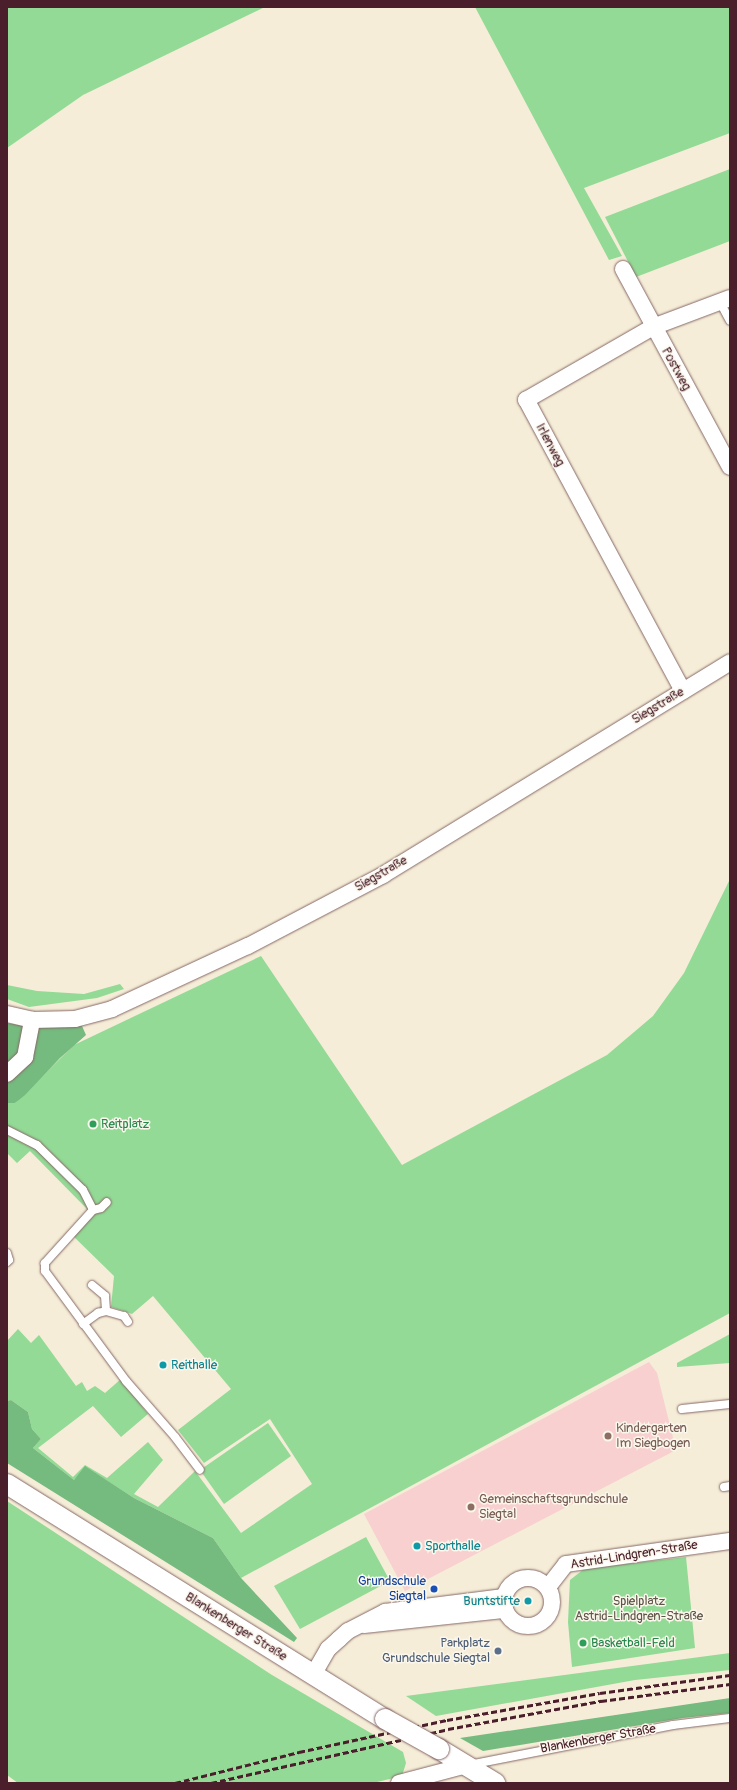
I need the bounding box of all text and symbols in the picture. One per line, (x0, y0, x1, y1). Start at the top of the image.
street label: Postweg (658, 345, 694, 393)
street label: Irlenweg (532, 421, 568, 469)
street label: Siegstraße (629, 684, 687, 728)
street label: Siegstraße (352, 853, 410, 895)
place label: Reitplatz (101, 1116, 149, 1132)
marker: Reitplatz (88, 1119, 98, 1129)
place label: Reithalle (171, 1357, 217, 1373)
marker: Reithalle (158, 1360, 168, 1370)
place label: Kindergarten Im Siegbogen (616, 1421, 690, 1452)
marker: Kindergarten Im Siegbogen (603, 1431, 613, 1441)
place label: Gemeinschaftsgrundschule Siegtal (479, 1492, 628, 1523)
marker: Gemeinschaftsgrundschule Siegtal (466, 1502, 476, 1512)
street label: Astrid-Lindgren-Straße (569, 1537, 699, 1573)
place label: Sporthalle (425, 1538, 480, 1554)
marker: Sporthalle (412, 1541, 422, 1551)
place label: Grundschule Siegtal (358, 1574, 426, 1605)
marker: Grundschule Siegtal (429, 1584, 439, 1594)
street label: Blankenberger Straße (182, 1589, 290, 1665)
place label: Buntstifte (463, 1593, 520, 1609)
park label: Spielplatz Astrid-Lindgren-Straße (575, 1594, 703, 1625)
marker: Buntstifte (523, 1596, 533, 1606)
place label: Basketball-Feld (591, 1635, 675, 1651)
place label: Parkplatz Grundschule Siegtal (382, 1636, 490, 1667)
marker: Basketball-Feld (578, 1638, 588, 1648)
marker: Parkplatz Grundschule Siegtal (493, 1646, 503, 1656)
street label: Blankenberger Straße (539, 1721, 657, 1757)

